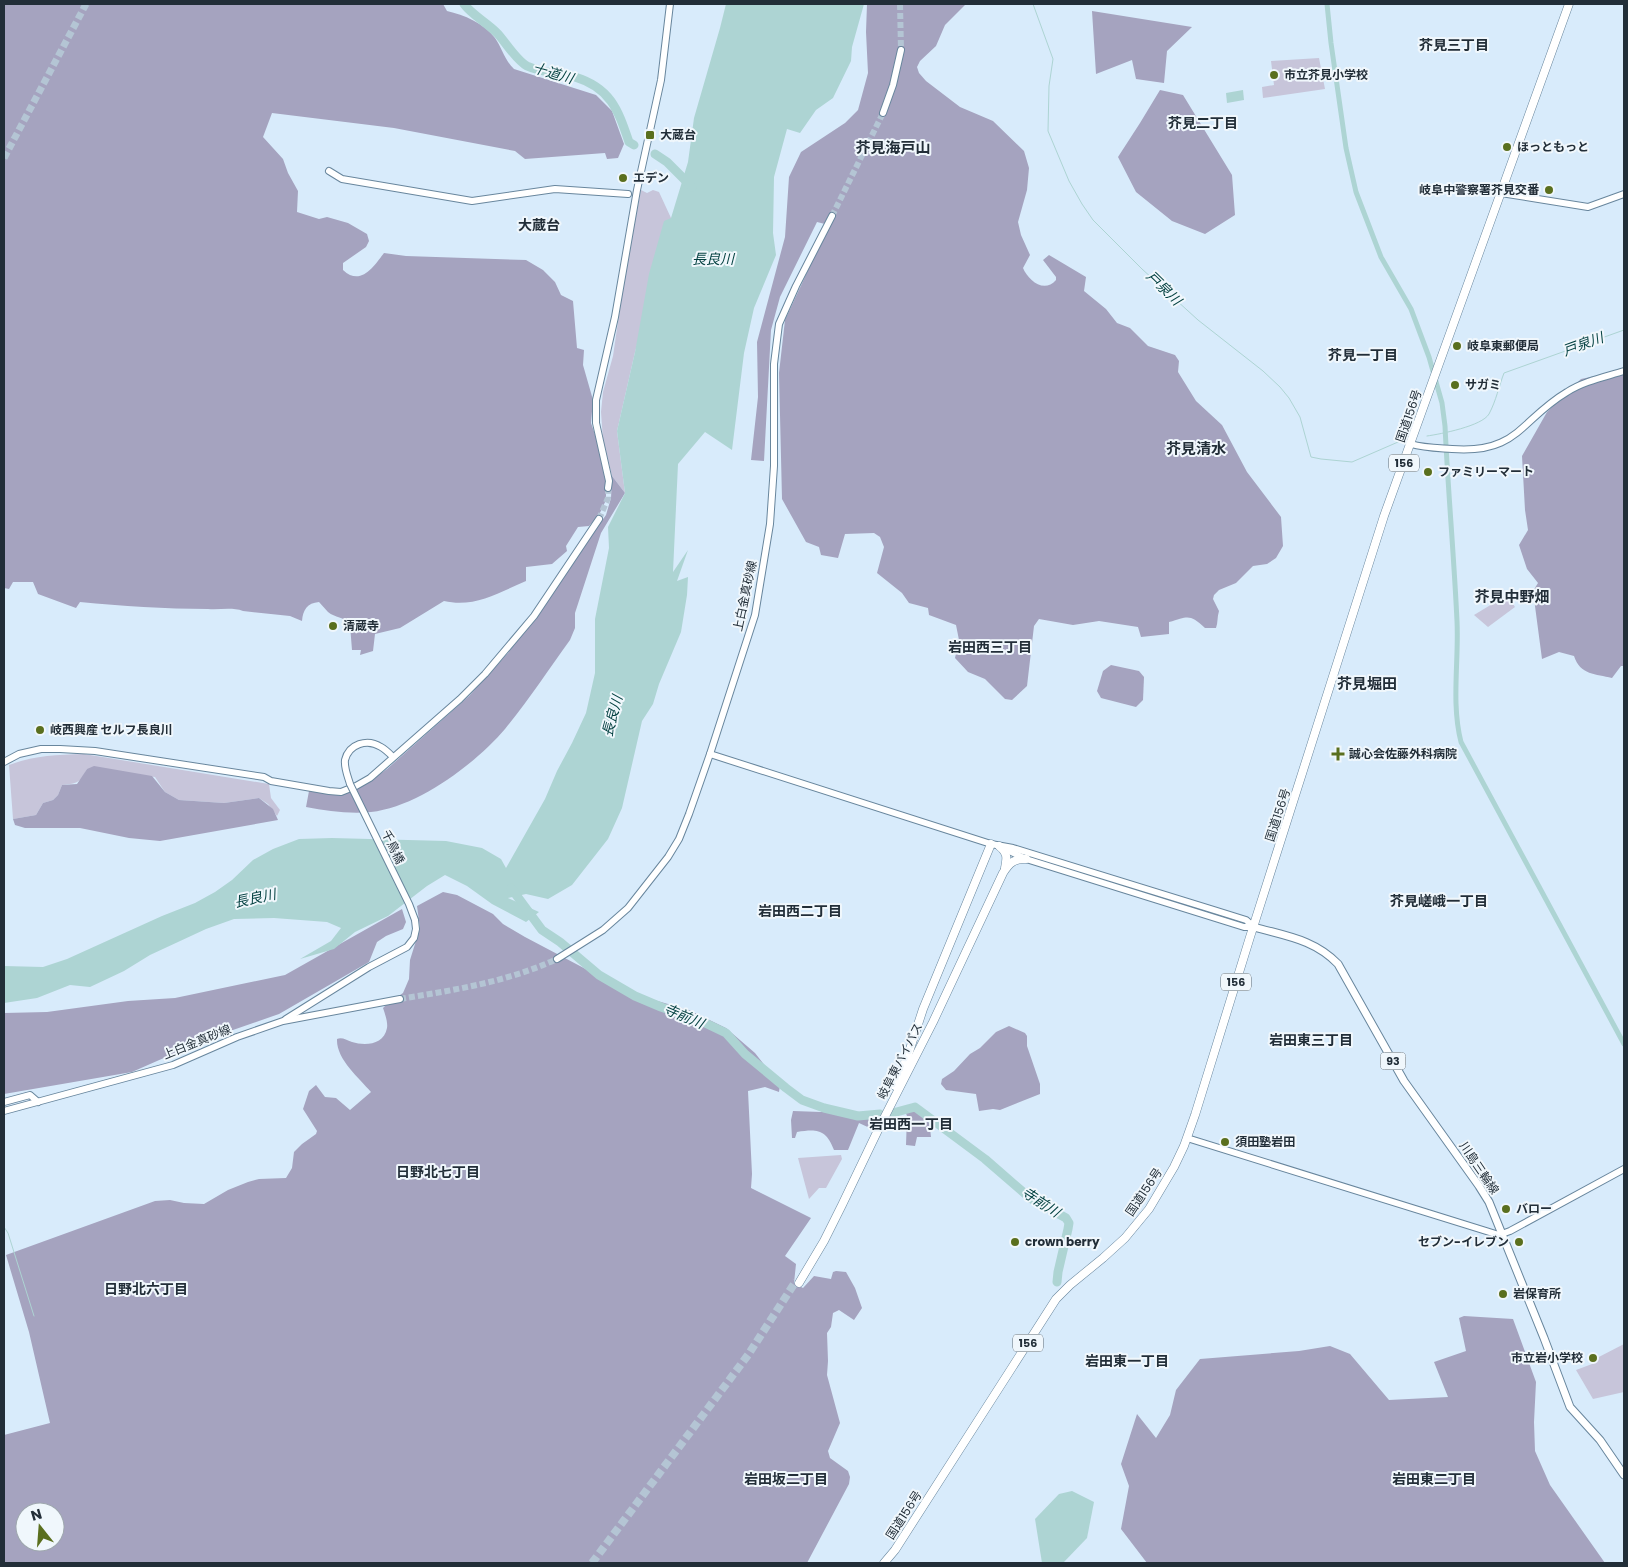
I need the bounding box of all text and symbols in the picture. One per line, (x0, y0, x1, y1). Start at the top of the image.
district label: 芥見三丁目 (1419, 35, 1489, 55)
water label: 十道川 (530, 58, 578, 89)
place label: 市立芥見小学校 (1284, 66, 1368, 83)
marker: 市立芥見小学校 (1268, 69, 1280, 81)
district label: 芥見二丁目 (1168, 113, 1238, 133)
place label: 大蔵台 (660, 126, 696, 143)
marker: 大蔵台 (644, 129, 656, 141)
district label: 芥見海戸山 (855, 137, 931, 158)
place label: ほっともっと (1517, 138, 1589, 155)
marker: ほっともっと (1501, 141, 1513, 153)
place label: エデン (633, 169, 669, 186)
marker: エデン (617, 172, 629, 184)
place label: 岐阜中警察署芥見交番 (1419, 181, 1540, 198)
marker: 岐阜中警察署芥見交番 (1543, 184, 1555, 196)
district label: 大蔵台 (518, 215, 560, 235)
water label: 長良川 (692, 249, 736, 269)
water label: 戸泉川 (1142, 266, 1187, 311)
water label: 戸泉川 (1560, 327, 1608, 361)
place label: 岐阜東郵便局 (1467, 337, 1539, 354)
marker: 岐阜東郵便局 (1451, 340, 1463, 352)
district label: 芥見一丁目 (1328, 345, 1398, 365)
place label: サガミ (1465, 376, 1501, 393)
marker: サガミ (1449, 379, 1461, 391)
street label: 国道156号 (1392, 387, 1426, 445)
district label: 芥見清水 (1166, 438, 1226, 459)
road number: 156 (1389, 454, 1419, 472)
place label: ファミリーマート (1438, 463, 1534, 480)
marker: ファミリーマート (1422, 466, 1434, 478)
street label: 上白金真砂線 (729, 559, 760, 633)
district label: 芥見中野畑 (1474, 586, 1550, 607)
place label: 清蔵寺 (343, 617, 379, 634)
marker: 清蔵寺 (327, 620, 339, 632)
district label: 岩田西三丁目 (948, 637, 1032, 657)
district label: 芥見堀田 (1337, 673, 1397, 694)
water label: 長良川 (597, 691, 628, 739)
place label: 岐西興産 セルフ長良川 (50, 721, 173, 738)
marker: 岐西興産 セルフ長良川 (34, 724, 46, 736)
place label: 誠心会佐藤外科病院 (1349, 745, 1457, 762)
marker: 誠心会佐藤外科病院 (1331, 747, 1345, 761)
street label: 国道156号 (1261, 786, 1294, 844)
street label: 千鳥橋 (378, 827, 409, 867)
water label: 長良川 (232, 883, 280, 912)
district label: 芥見嵯峨一丁目 (1390, 891, 1488, 911)
district label: 岩田西二丁目 (758, 901, 842, 921)
road number: 156 (1221, 974, 1251, 990)
water label: 寺前川 (661, 999, 709, 1034)
street label: 上白金真砂線 (160, 1020, 233, 1063)
street label: 岐阜東バイパス (873, 1020, 926, 1102)
district label: 岩田東三丁目 (1269, 1030, 1353, 1050)
road number: 93 (1380, 1052, 1406, 1070)
district label: 岩田西一丁目 (869, 1114, 953, 1134)
place label: 須田塾岩田 (1235, 1133, 1295, 1150)
marker: 須田塾岩田 (1219, 1136, 1231, 1148)
street label: 川島三輪線 (1456, 1138, 1503, 1197)
district label: 日野北七丁目 (396, 1162, 480, 1182)
street label: 国道156号 (1121, 1164, 1166, 1219)
water label: 寺前川 (1018, 1182, 1066, 1223)
place label: バロー (1516, 1200, 1552, 1217)
marker: バロー (1500, 1203, 1512, 1215)
place label: crown berry (1025, 1233, 1100, 1250)
place label: セブン-イレブン (1418, 1233, 1509, 1250)
marker: crown berry (1009, 1236, 1021, 1248)
marker: セブン-イレブン (1513, 1236, 1525, 1248)
district label: 日野北六丁目 (104, 1279, 188, 1299)
place label: 岩保育所 (1513, 1285, 1561, 1302)
marker: 岩保育所 (1497, 1288, 1509, 1300)
road number: 156 (1013, 1335, 1043, 1352)
place label: 市立岩小学校 (1511, 1349, 1583, 1366)
district label: 岩田東一丁目 (1085, 1351, 1169, 1371)
marker: 市立岩小学校 (1587, 1352, 1599, 1364)
district label: 岩田坂二丁目 (744, 1469, 828, 1489)
district label: 岩田東二丁目 (1392, 1469, 1476, 1489)
street label: 国道156号 (881, 1487, 926, 1542)
north arrow (15, 1502, 65, 1552)
text: N (28, 1503, 44, 1526)

